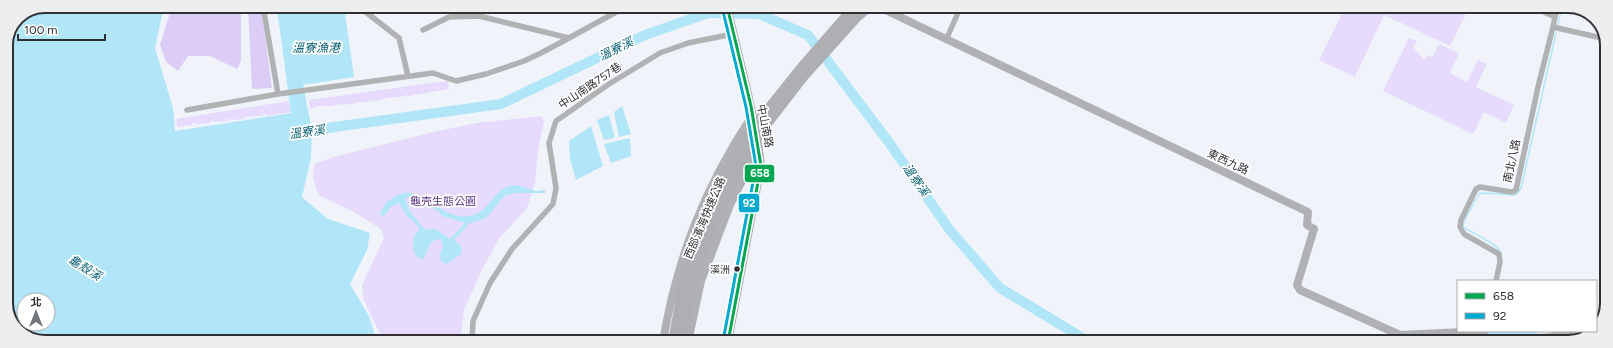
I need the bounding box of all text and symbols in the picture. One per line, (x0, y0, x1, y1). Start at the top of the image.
scale bar (18, 16, 105, 42)
text: 100 m (24, 23, 58, 37)
water label: 溫寮溪 (597, 34, 637, 63)
water label: 溫寮漁港 (292, 41, 342, 55)
street label: 中山南路757巷 (556, 60, 624, 112)
street label: 中山南路 (754, 103, 776, 149)
water label: 溫寮溪 (288, 122, 328, 141)
street label: 南北八路 (1501, 138, 1523, 184)
street label: 東西九路 (1205, 147, 1251, 177)
water label: 溫寮溪 (900, 161, 933, 200)
line badge: 658 (744, 164, 775, 183)
text: 658 (750, 167, 770, 180)
street label: 西部濱海快速公路 (682, 175, 728, 261)
line badge: 92 (738, 193, 760, 213)
park label: 龜壳生態公園 (410, 195, 476, 208)
text: 92 (743, 197, 755, 210)
water label: 龜殼溪 (66, 253, 106, 285)
place label: 溪洲 (710, 263, 730, 276)
marker: 溪洲 (732, 264, 742, 274)
legend (1457, 280, 1597, 332)
text: 658 (1493, 289, 1514, 303)
north arrow (16, 292, 56, 332)
text: 北 (31, 296, 42, 309)
text: 92 (1493, 309, 1507, 323)

